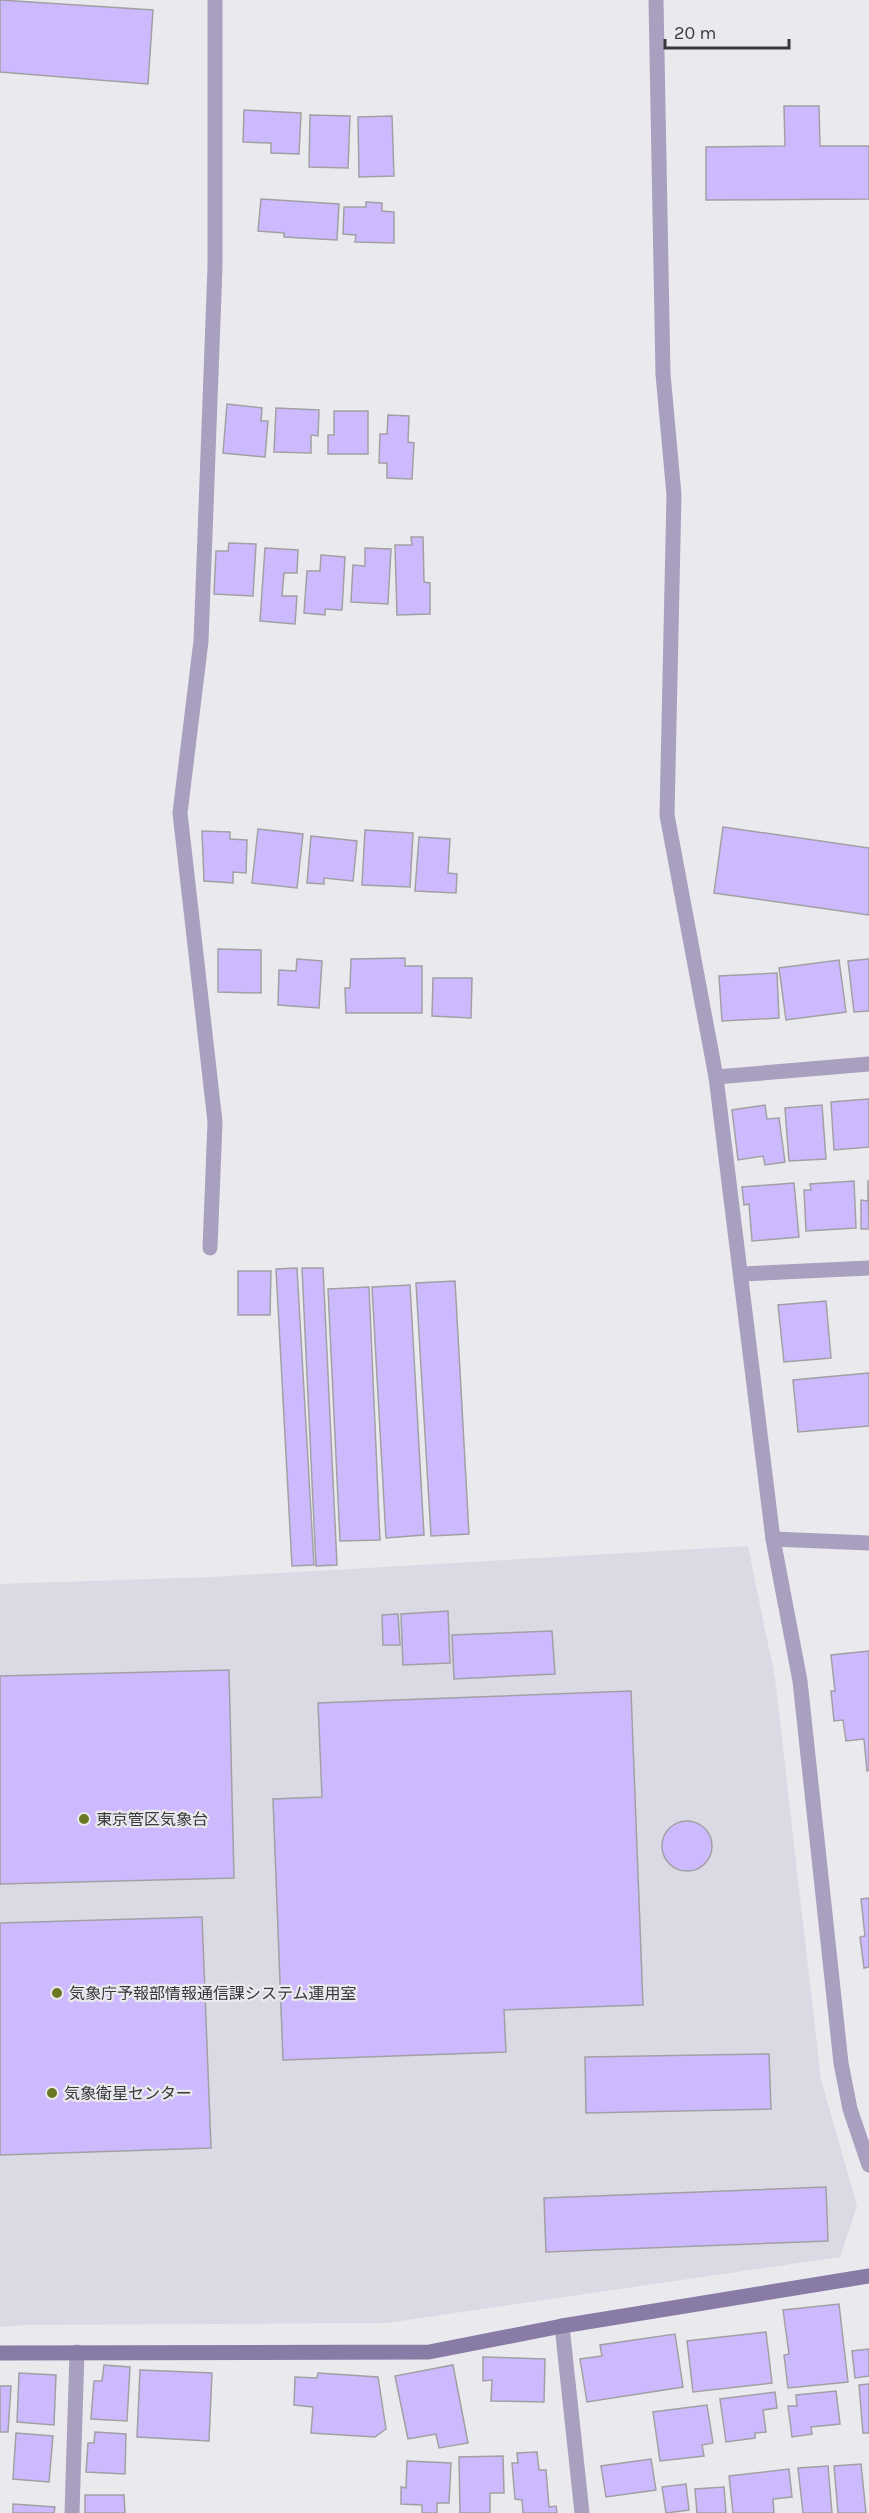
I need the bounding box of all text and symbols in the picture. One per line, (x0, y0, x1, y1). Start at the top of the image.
scale bar (665, 12, 790, 50)
text: 20 m (674, 22, 716, 44)
place label: 東京管区気象台 (96, 1810, 208, 1829)
marker: 東京管区気象台 (77, 1812, 91, 1826)
place label: 気象庁予報部情報通信課システム運用室 (69, 1984, 357, 2003)
marker: 気象庁予報部情報通信課システム運用室 (50, 1986, 64, 2000)
place label: 気象衛星センター (64, 2084, 192, 2103)
marker: 気象衛星センター (45, 2086, 59, 2100)

